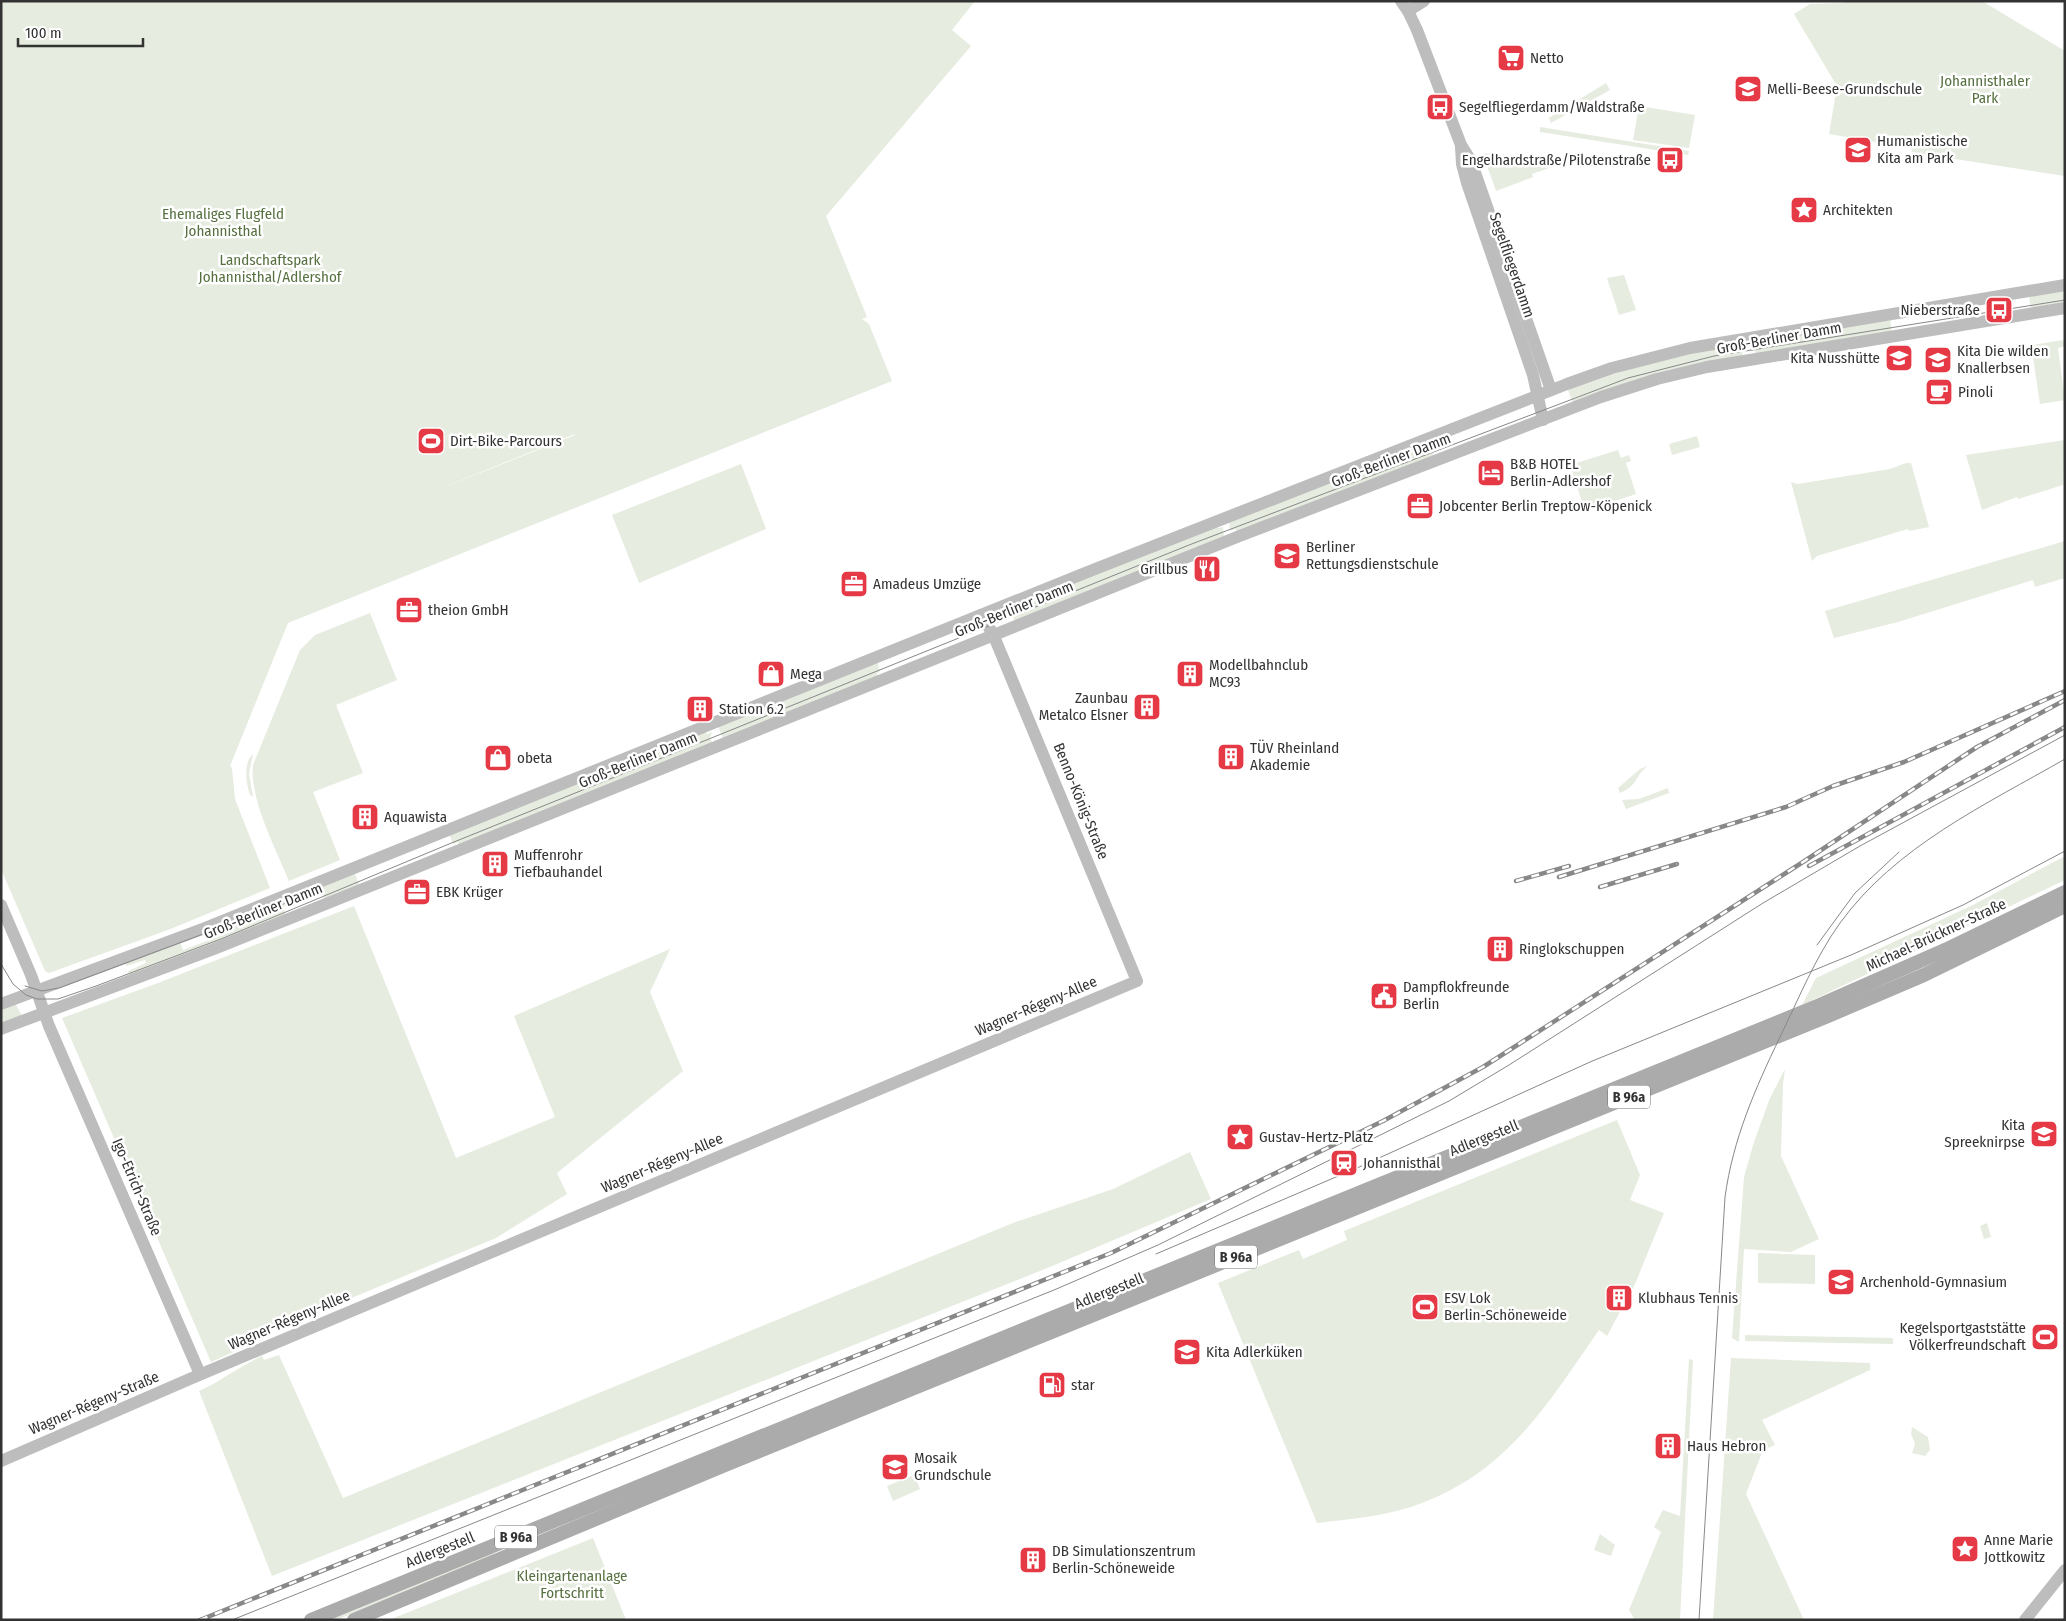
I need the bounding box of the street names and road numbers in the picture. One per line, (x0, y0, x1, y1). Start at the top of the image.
street label: Segelfliegerdamm (1486, 210, 1538, 320)
street label: Groß-Berliner Damm (1715, 318, 1843, 358)
street label: Groß-Berliner Damm (1329, 429, 1453, 491)
street label: Groß-Berliner Damm (952, 577, 1076, 641)
street label: Groß-Berliner Damm (576, 728, 700, 792)
street label: Benno-König-Straße (1049, 740, 1113, 862)
street label: Groß-Berliner Damm (201, 879, 325, 943)
street label: Michael-Brückner-Straße (1863, 895, 2009, 975)
street label: Wagner-Régeny-Allee (972, 972, 1100, 1040)
road number: B 96a (1608, 1086, 1650, 1108)
street label: Adlergestell (1447, 1116, 1521, 1160)
street label: Wagner-Régeny-Allee (598, 1129, 726, 1197)
street label: Igo-Etrich-Straße (108, 1136, 166, 1238)
road number: B 96a (1215, 1246, 1257, 1268)
street label: Adlergestell (1072, 1269, 1146, 1313)
street label: Wagner-Régeny-Allee (225, 1286, 353, 1354)
street label: Wagner-Régeny-Straße (26, 1367, 162, 1439)
road number: B 96a (495, 1525, 537, 1548)
street label: Adlergestell (403, 1528, 477, 1572)

